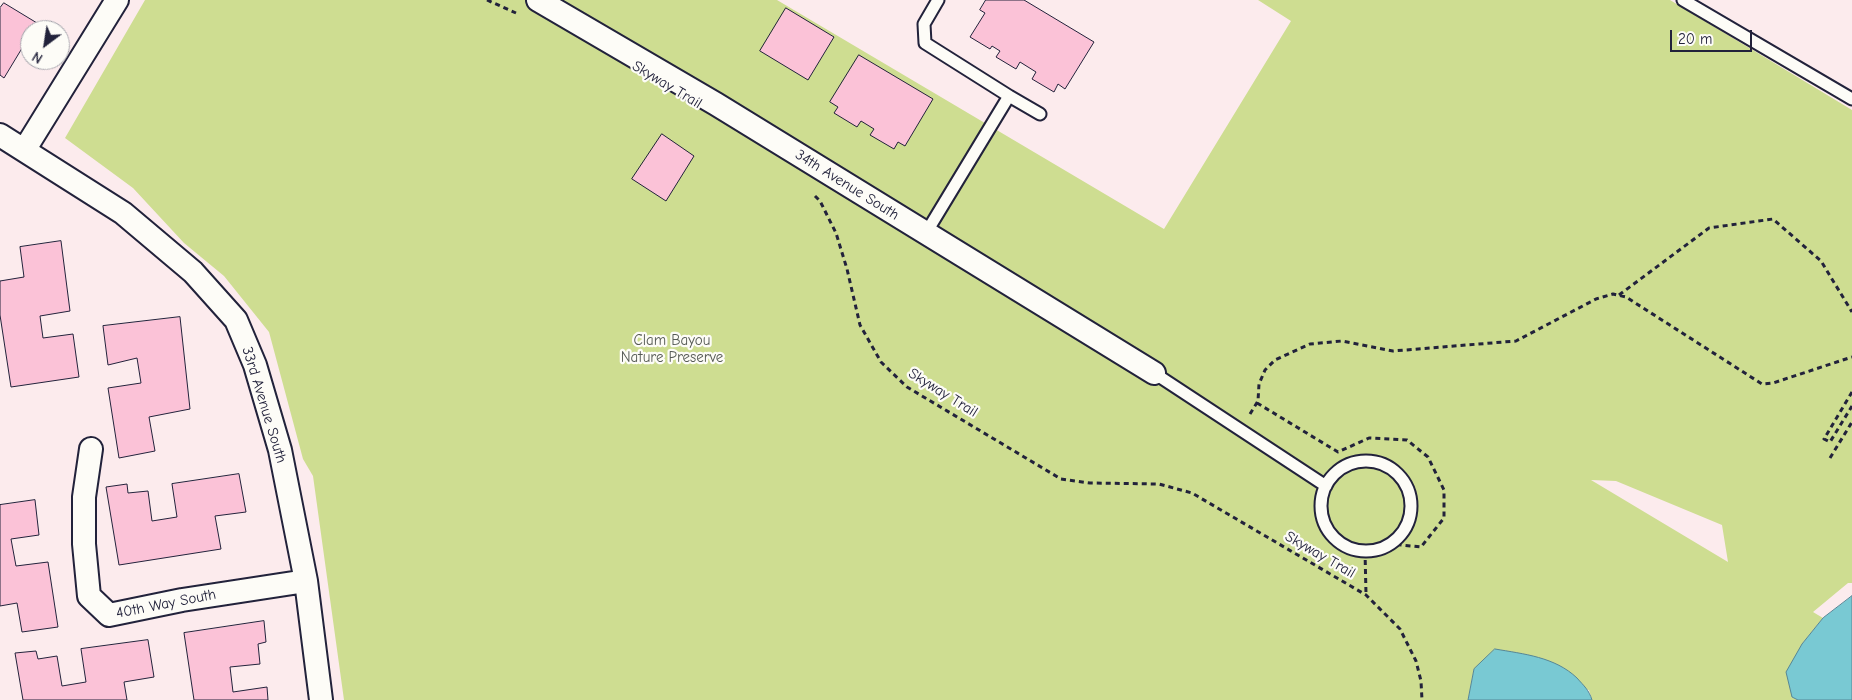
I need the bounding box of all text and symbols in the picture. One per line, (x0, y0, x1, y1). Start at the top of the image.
north arrow (20, 20, 70, 70)
scale bar (1672, 20, 1754, 52)
text: 20 m (1678, 30, 1712, 48)
text: N (29, 48, 46, 67)
street label: Skyway Trail (629, 57, 705, 113)
street label: 34th Avenue South (792, 146, 902, 224)
park label: Clam Bayou Nature Preserve (621, 332, 723, 367)
street label: 33rd Avenue South (238, 345, 290, 465)
street label: Skyway Trail (905, 365, 981, 421)
street label: Skyway Trail (1282, 528, 1358, 582)
street label: 40th Way South (115, 585, 217, 623)

